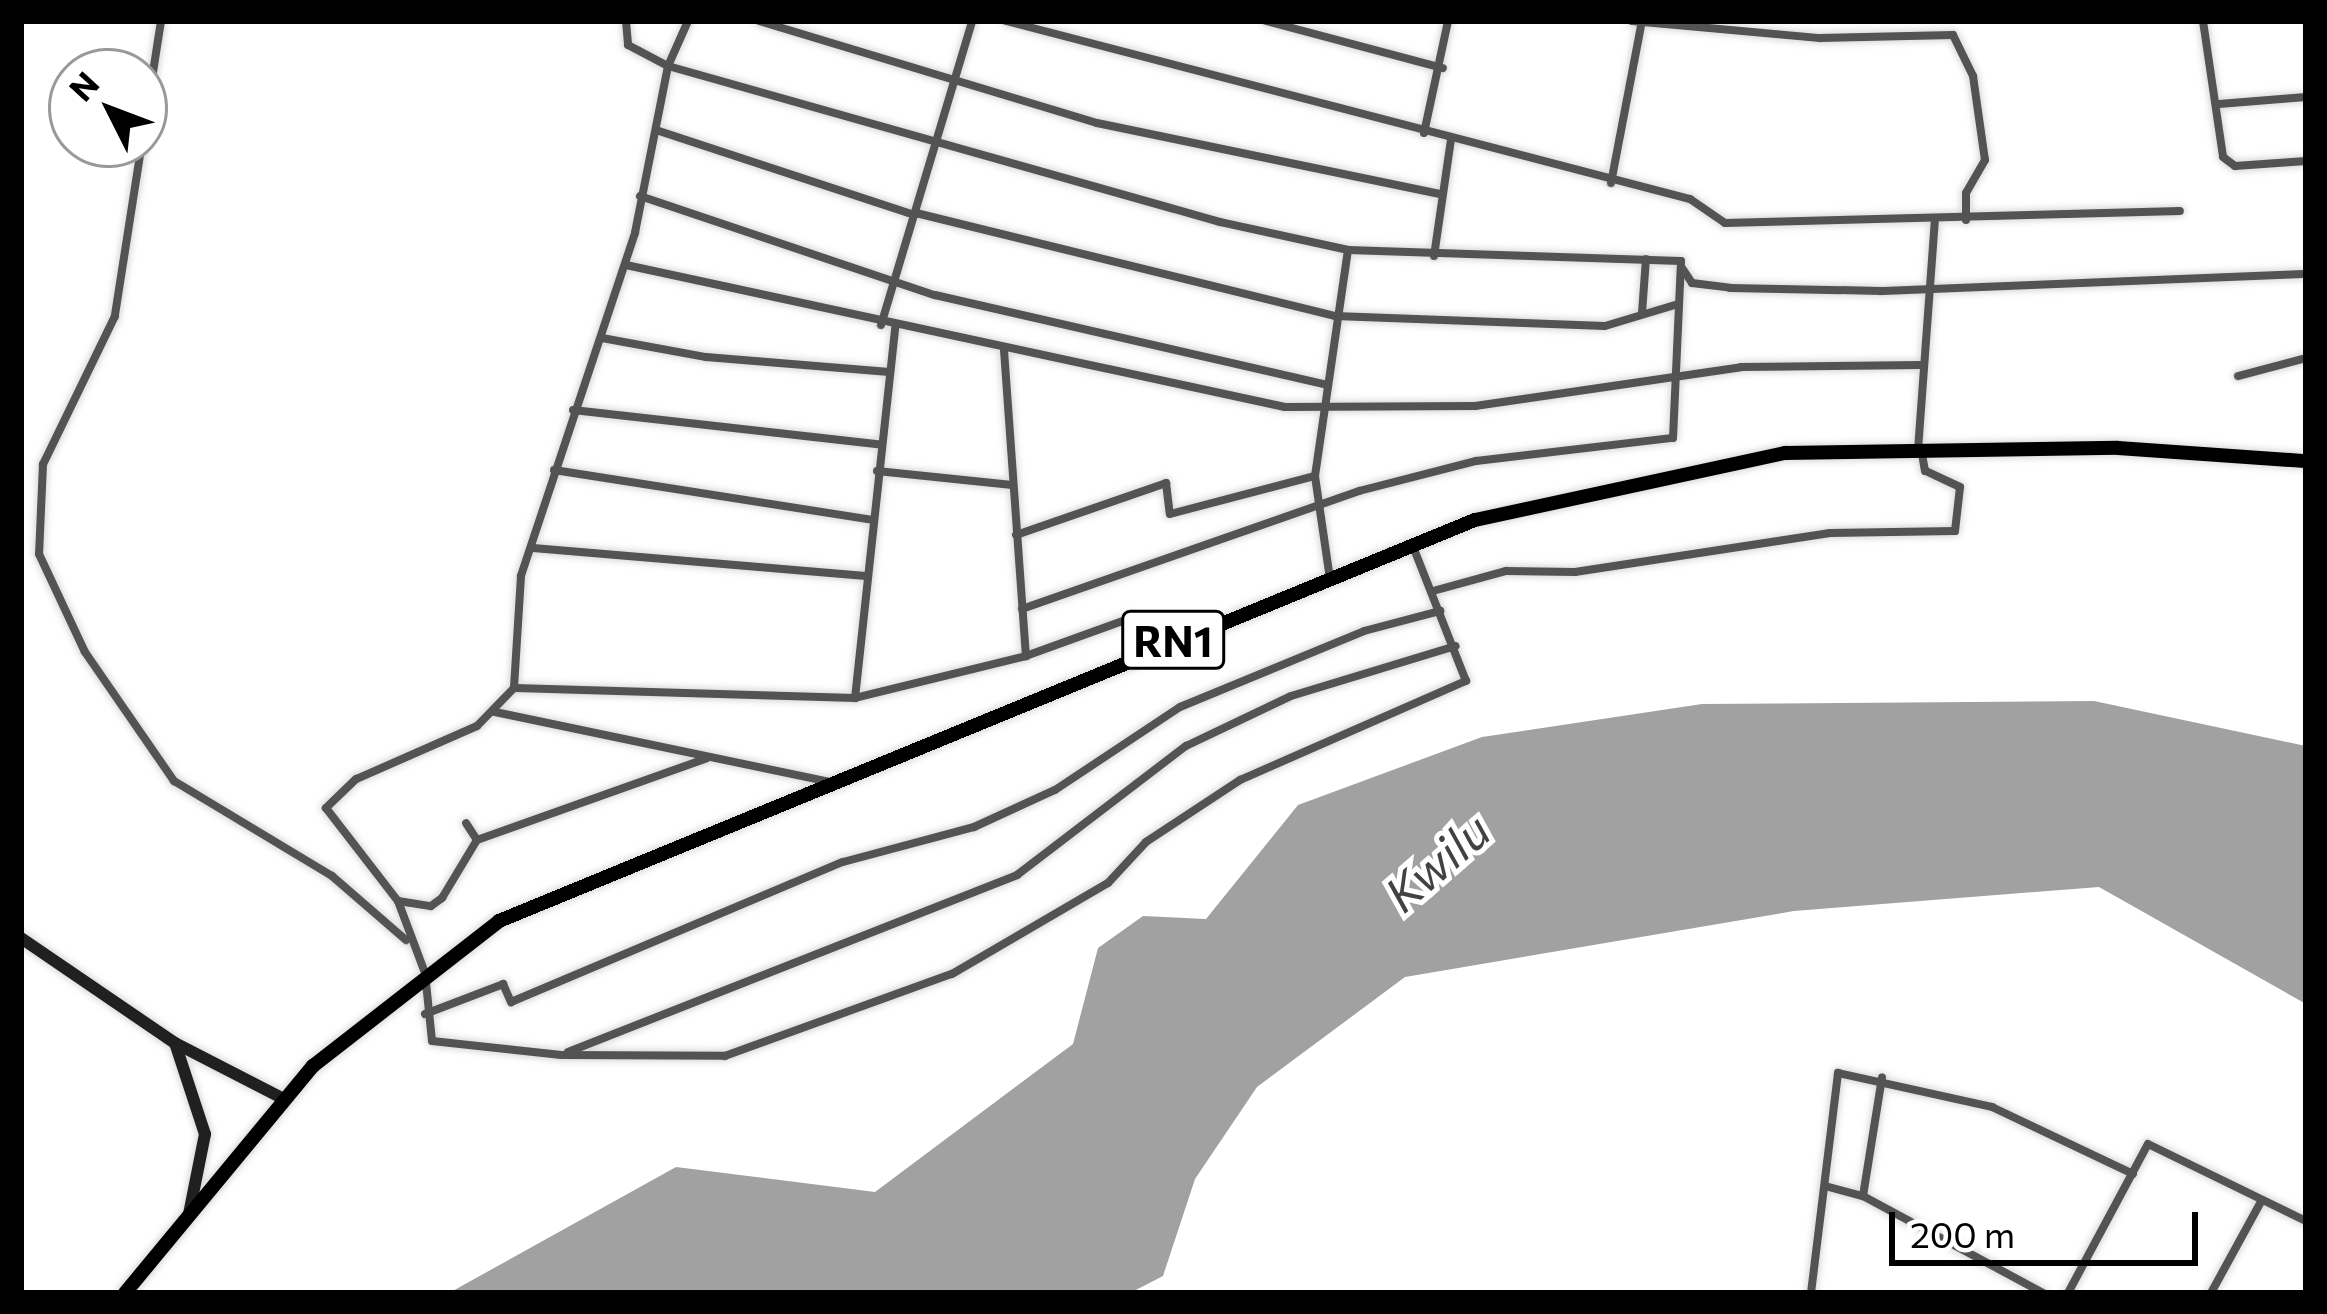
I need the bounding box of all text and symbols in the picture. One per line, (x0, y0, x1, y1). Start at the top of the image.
north arrow (48, 48, 168, 168)
text: N (60, 63, 107, 108)
road number: RN1 (1119, 604, 1227, 676)
water label: Kwilu (1372, 800, 1500, 922)
scale bar (1895, 1188, 2204, 1262)
text: 200 m (1910, 1211, 2015, 1255)

